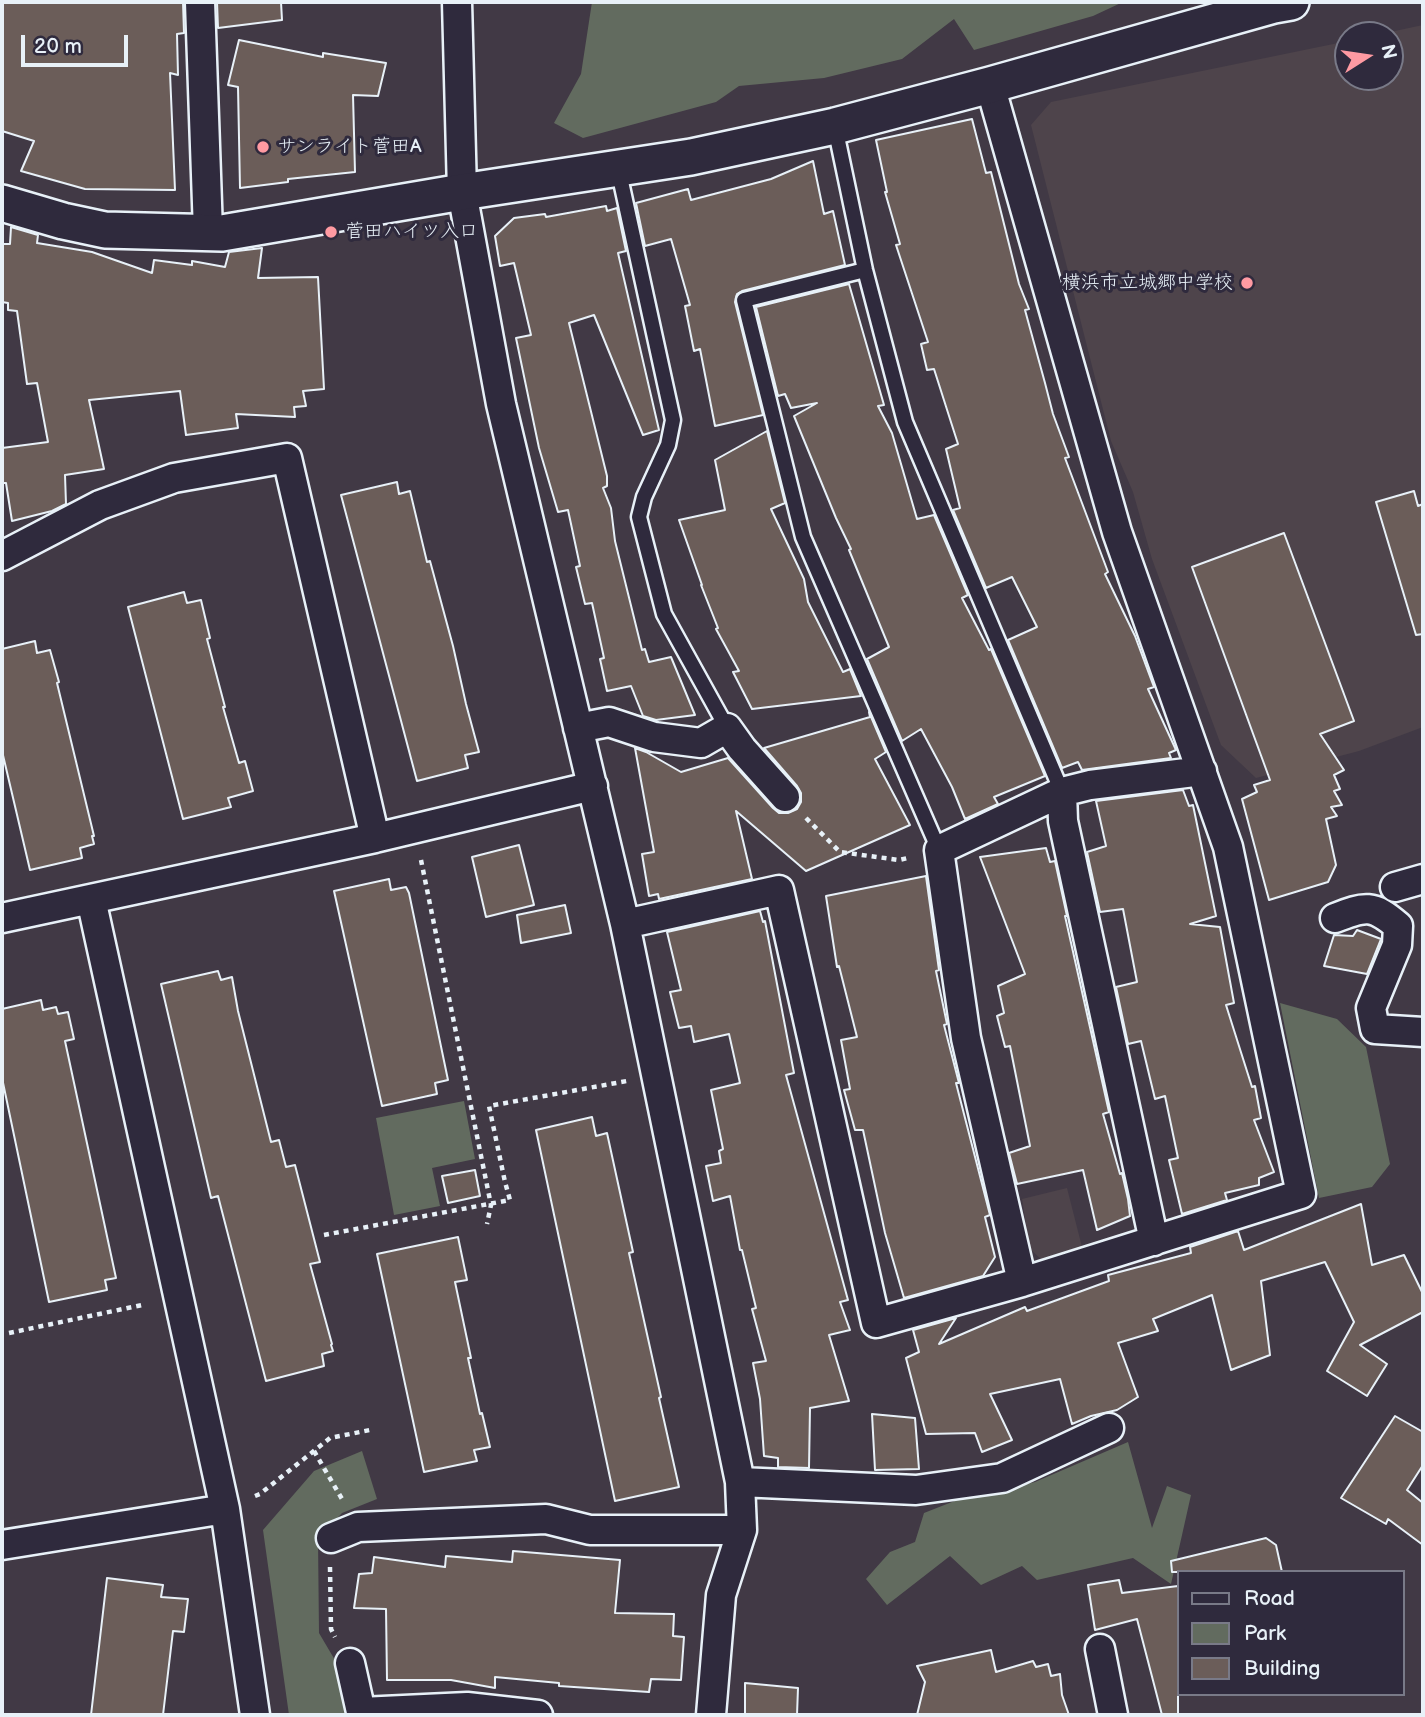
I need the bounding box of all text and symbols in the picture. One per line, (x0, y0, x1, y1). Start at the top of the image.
scale bar (24, 21, 131, 65)
north arrow (1334, 21, 1404, 91)
text: 20 m (34, 34, 82, 59)
text: N (1375, 43, 1401, 61)
place label: サンライト菅田A (277, 136, 422, 158)
marker: サンライト菅田A (255, 139, 271, 155)
place label: 菅田ハイツ入口 (345, 221, 478, 243)
marker: 菅田ハイツ入口 (323, 224, 339, 240)
place label: 横浜市立城郷中学校 (1062, 272, 1233, 294)
marker: 横浜市立城郷中学校 (1239, 275, 1255, 291)
legend (1176, 1570, 1404, 1696)
text: Road (1244, 1586, 1295, 1611)
text: Park (1244, 1621, 1286, 1646)
text: Building (1244, 1656, 1320, 1681)

